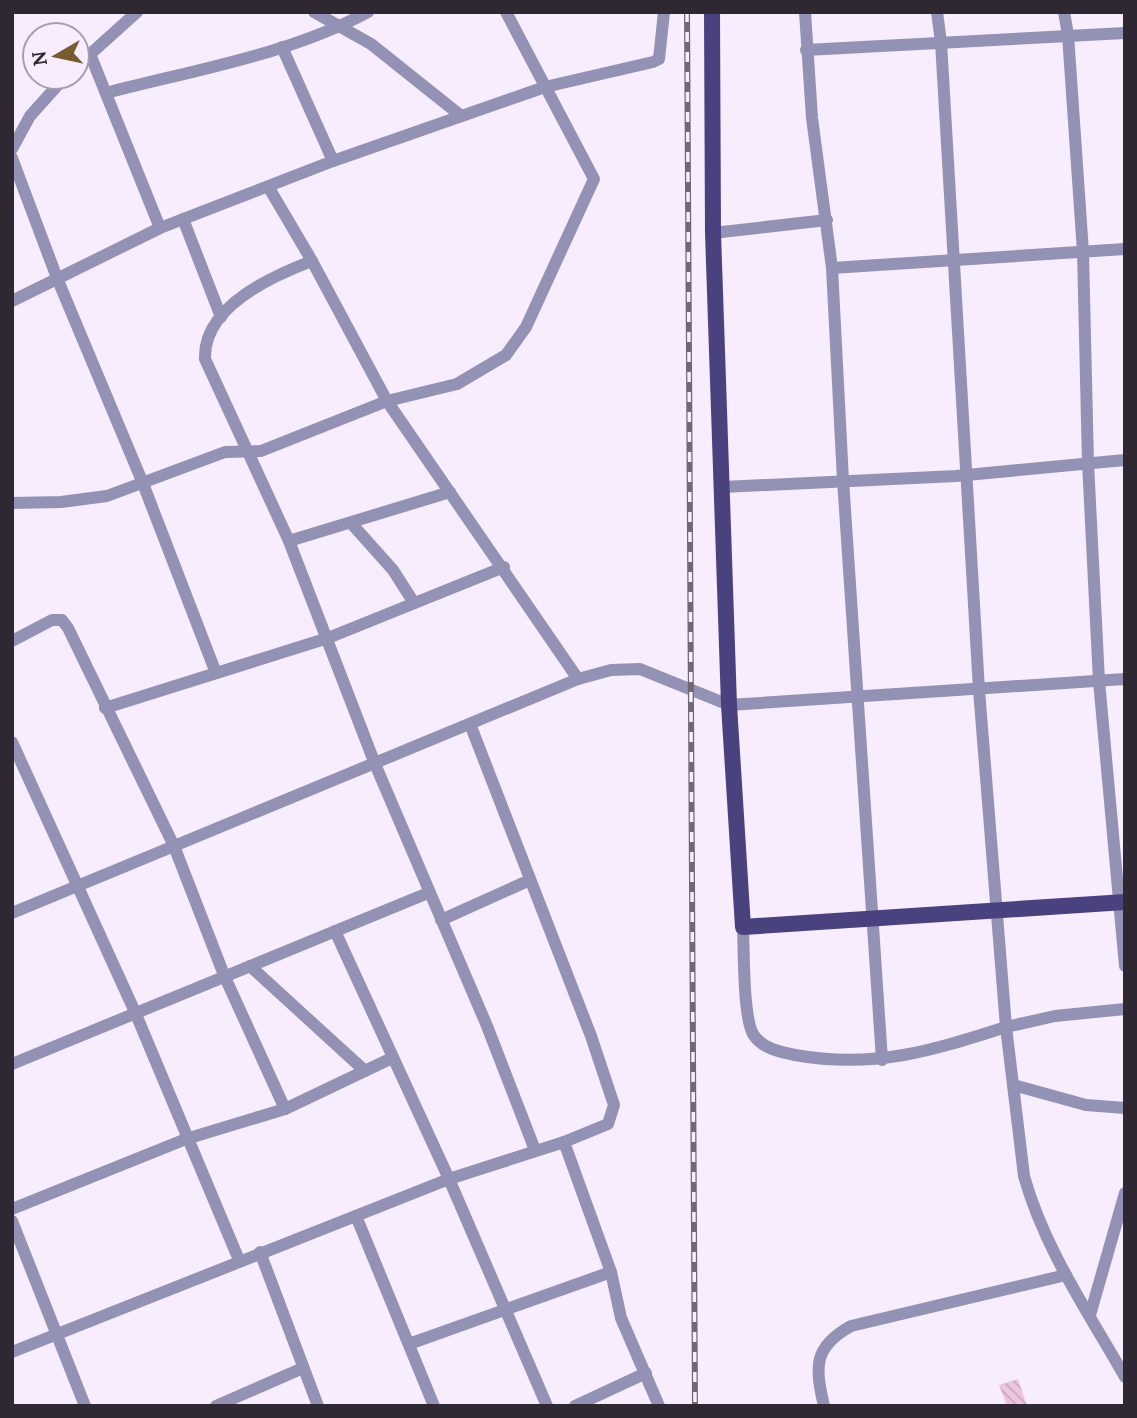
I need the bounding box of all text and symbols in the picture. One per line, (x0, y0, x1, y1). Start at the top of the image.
north arrow (21, 21, 91, 91)
text: N (26, 49, 52, 68)

